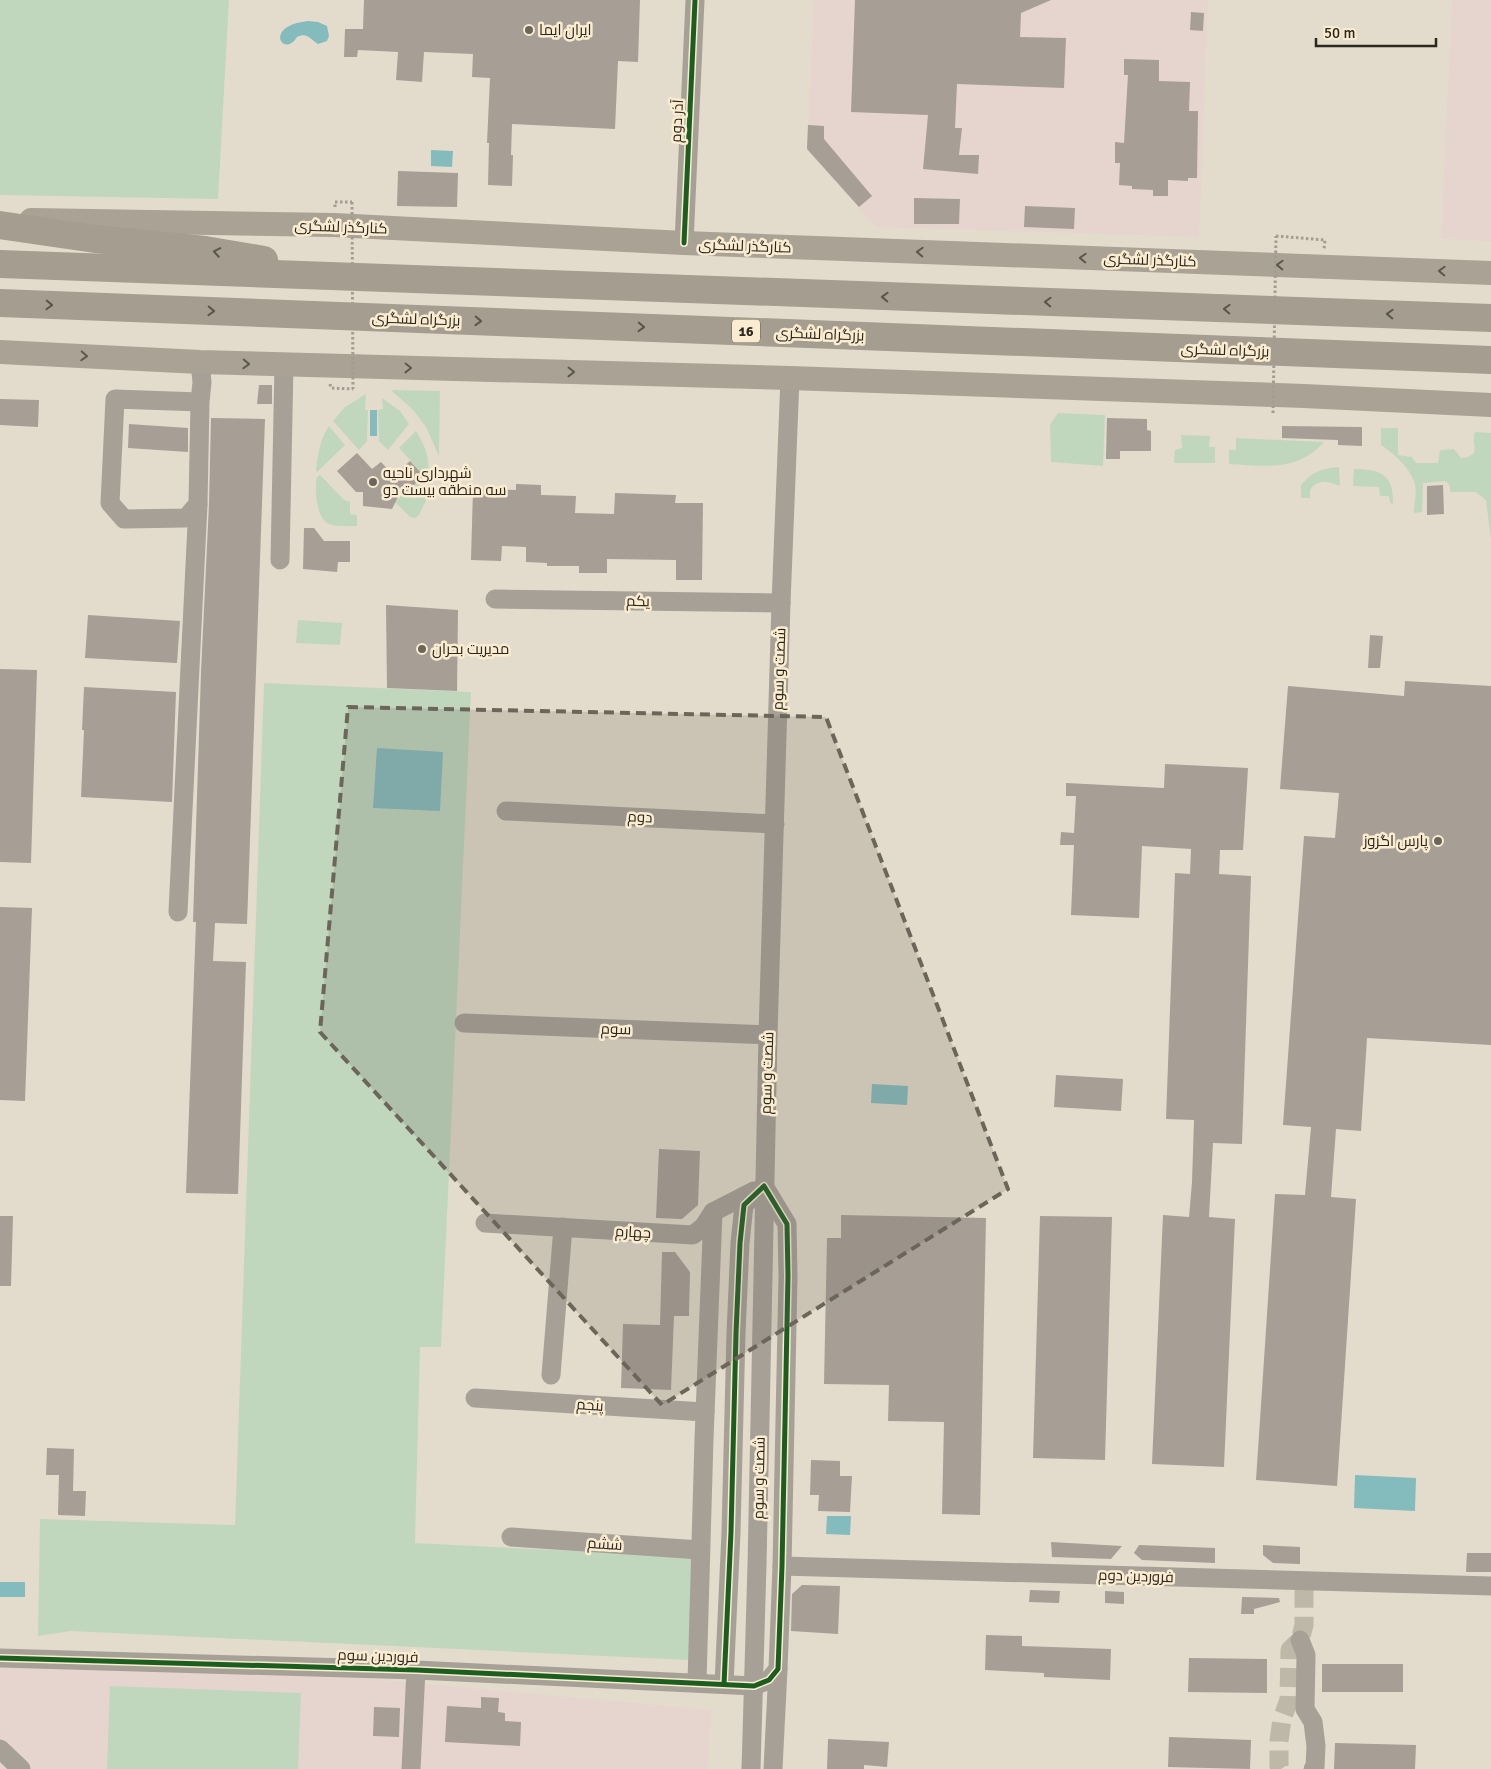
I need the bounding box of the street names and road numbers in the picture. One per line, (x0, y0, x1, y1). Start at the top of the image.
street label: آذر دوم (667, 99, 688, 143)
street label: کنارگذر لشگری (294, 216, 388, 239)
street label: کنارگذر لشگری (698, 235, 792, 258)
street label: کنارگذر لشگری (1103, 249, 1197, 272)
street label: بزرگراه لشگری (371, 308, 461, 331)
road number: 16 (732, 320, 760, 342)
street label: بزرگراه لشگری (775, 323, 865, 346)
street label: بزرگراه لشگری (1180, 339, 1270, 362)
street label: یکم (626, 592, 650, 611)
street label: شصت و سوم (769, 627, 790, 711)
street label: دوم (627, 807, 653, 828)
street label: سوم (600, 1019, 632, 1040)
street label: شصت و سوم (757, 1031, 778, 1115)
street label: چهارم (615, 1222, 651, 1243)
street label: پنجم (576, 1395, 604, 1416)
street label: شصت و سوم (749, 1436, 770, 1520)
street label: ششم (587, 1534, 623, 1555)
street label: فروردین دوم (1098, 1566, 1174, 1587)
street label: فروردین سوم (337, 1646, 419, 1667)

